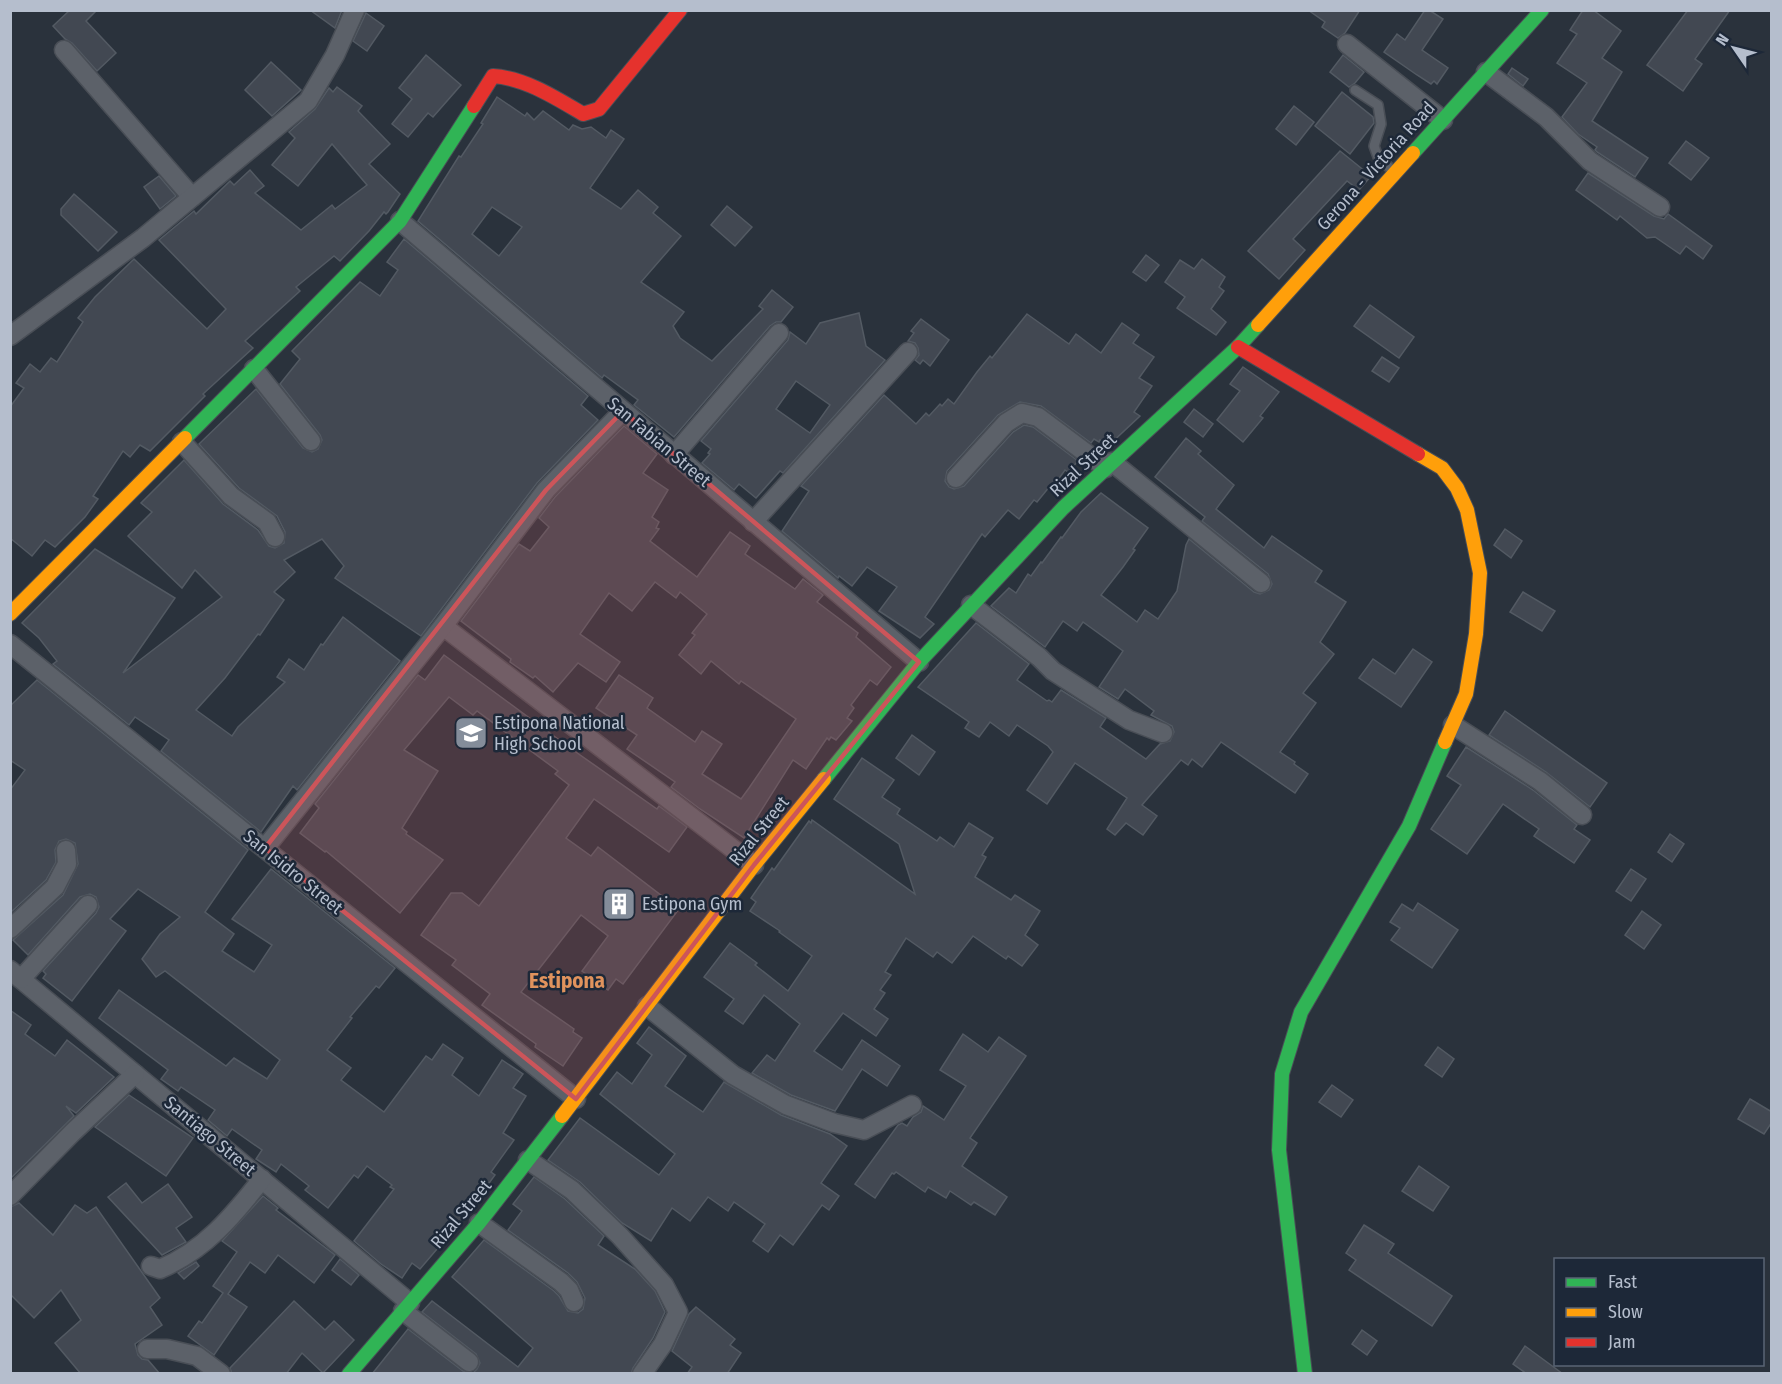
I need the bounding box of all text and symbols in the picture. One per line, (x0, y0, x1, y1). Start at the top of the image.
north arrow (1704, 18, 1764, 78)
text: N (1712, 30, 1733, 49)
street label: Gerona - Victoria Road (1312, 97, 1440, 235)
street label: San Fabian Street (603, 392, 715, 492)
street label: Rizal Street (1045, 429, 1121, 501)
place label: Estipona National High School (494, 712, 625, 755)
school or university icon: Estipona National High School (453, 715, 489, 751)
street label: Rizal Street (724, 792, 794, 870)
street label: San Isidro Street (239, 825, 347, 919)
building icon: Estipona Gym (601, 886, 637, 922)
place label: Estipona Gym (642, 893, 742, 915)
district label: Estipona (529, 968, 605, 994)
street label: Santiago Street (160, 1091, 260, 1181)
street label: Rizal Street (426, 1175, 496, 1253)
legend (1554, 1258, 1764, 1366)
text: Fast (1608, 1271, 1637, 1293)
text: Slow (1608, 1301, 1643, 1323)
text: Jam (1608, 1331, 1636, 1353)

